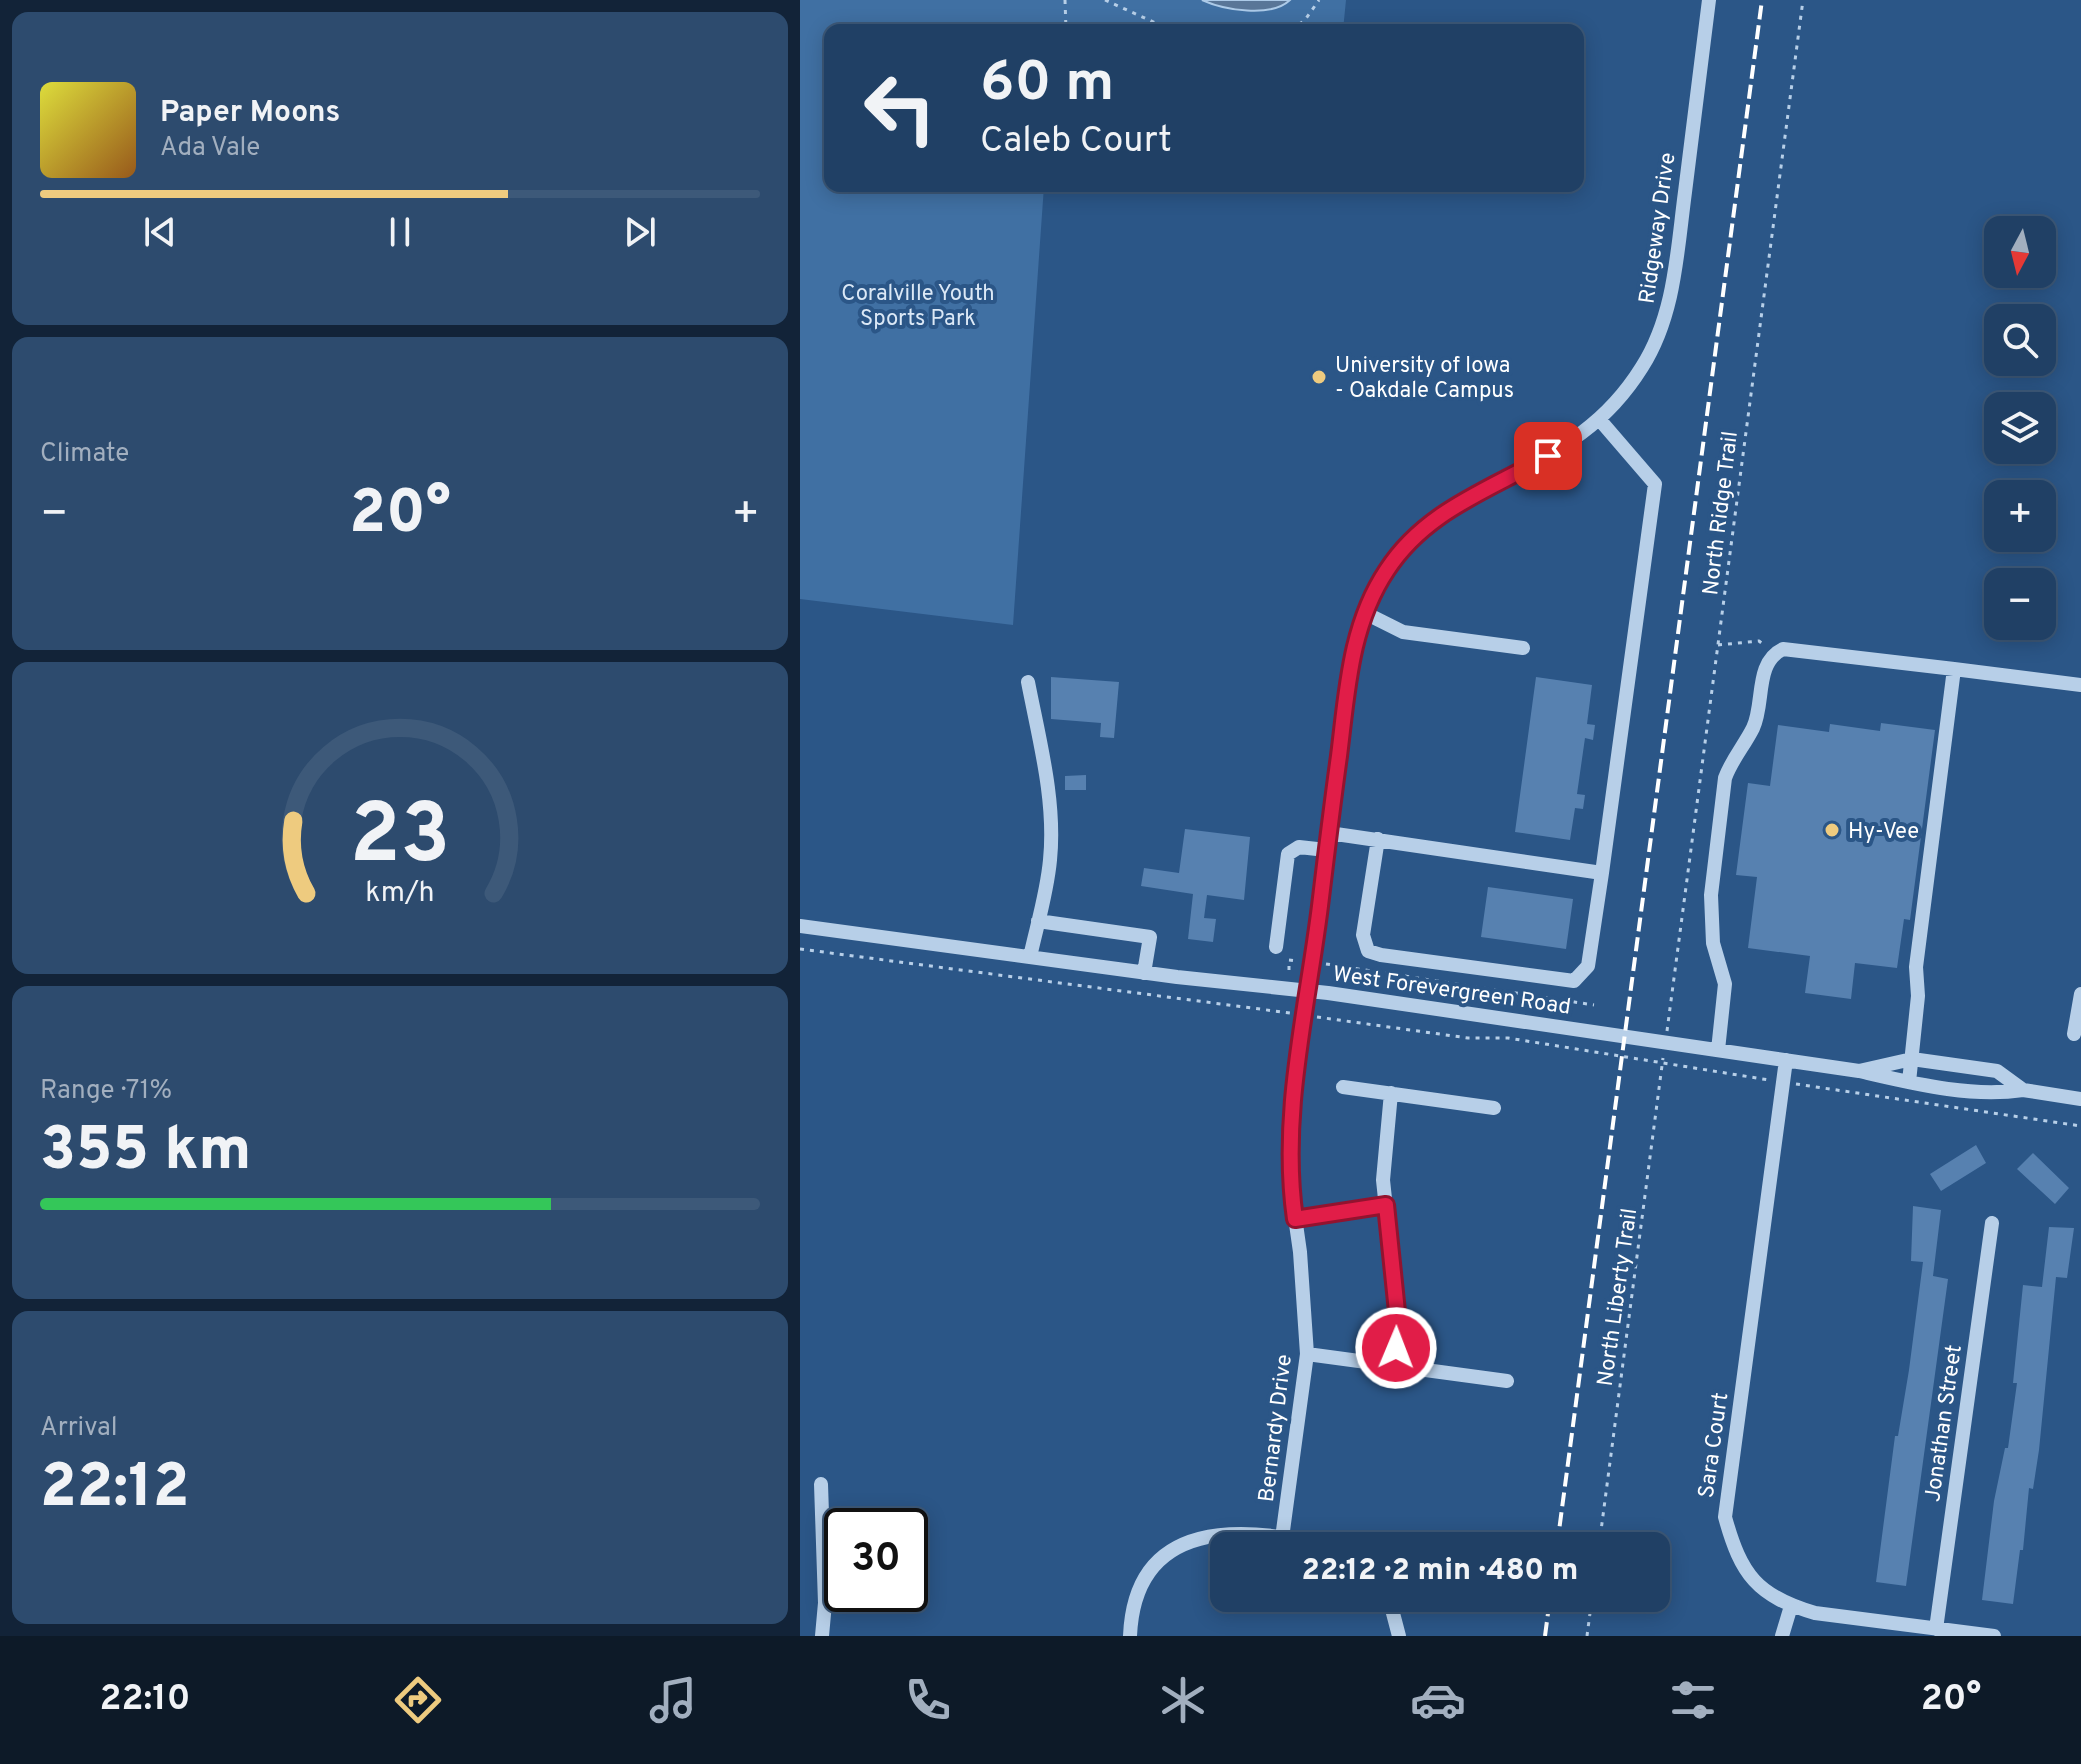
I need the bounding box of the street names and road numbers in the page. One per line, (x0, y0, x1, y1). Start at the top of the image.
street label: Ridgeway Drive (1634, 151, 1682, 306)
street label: North Ridge Trail (1698, 430, 1745, 597)
street label: West Forevergreen Road (1331, 961, 1572, 1022)
street label: North Liberty Trail (1593, 1207, 1644, 1388)
street label: Jonathan Street (1920, 1343, 1969, 1504)
street label: Bernardy Drive (1254, 1353, 1299, 1504)
street label: Sara Court (1694, 1391, 1735, 1500)

